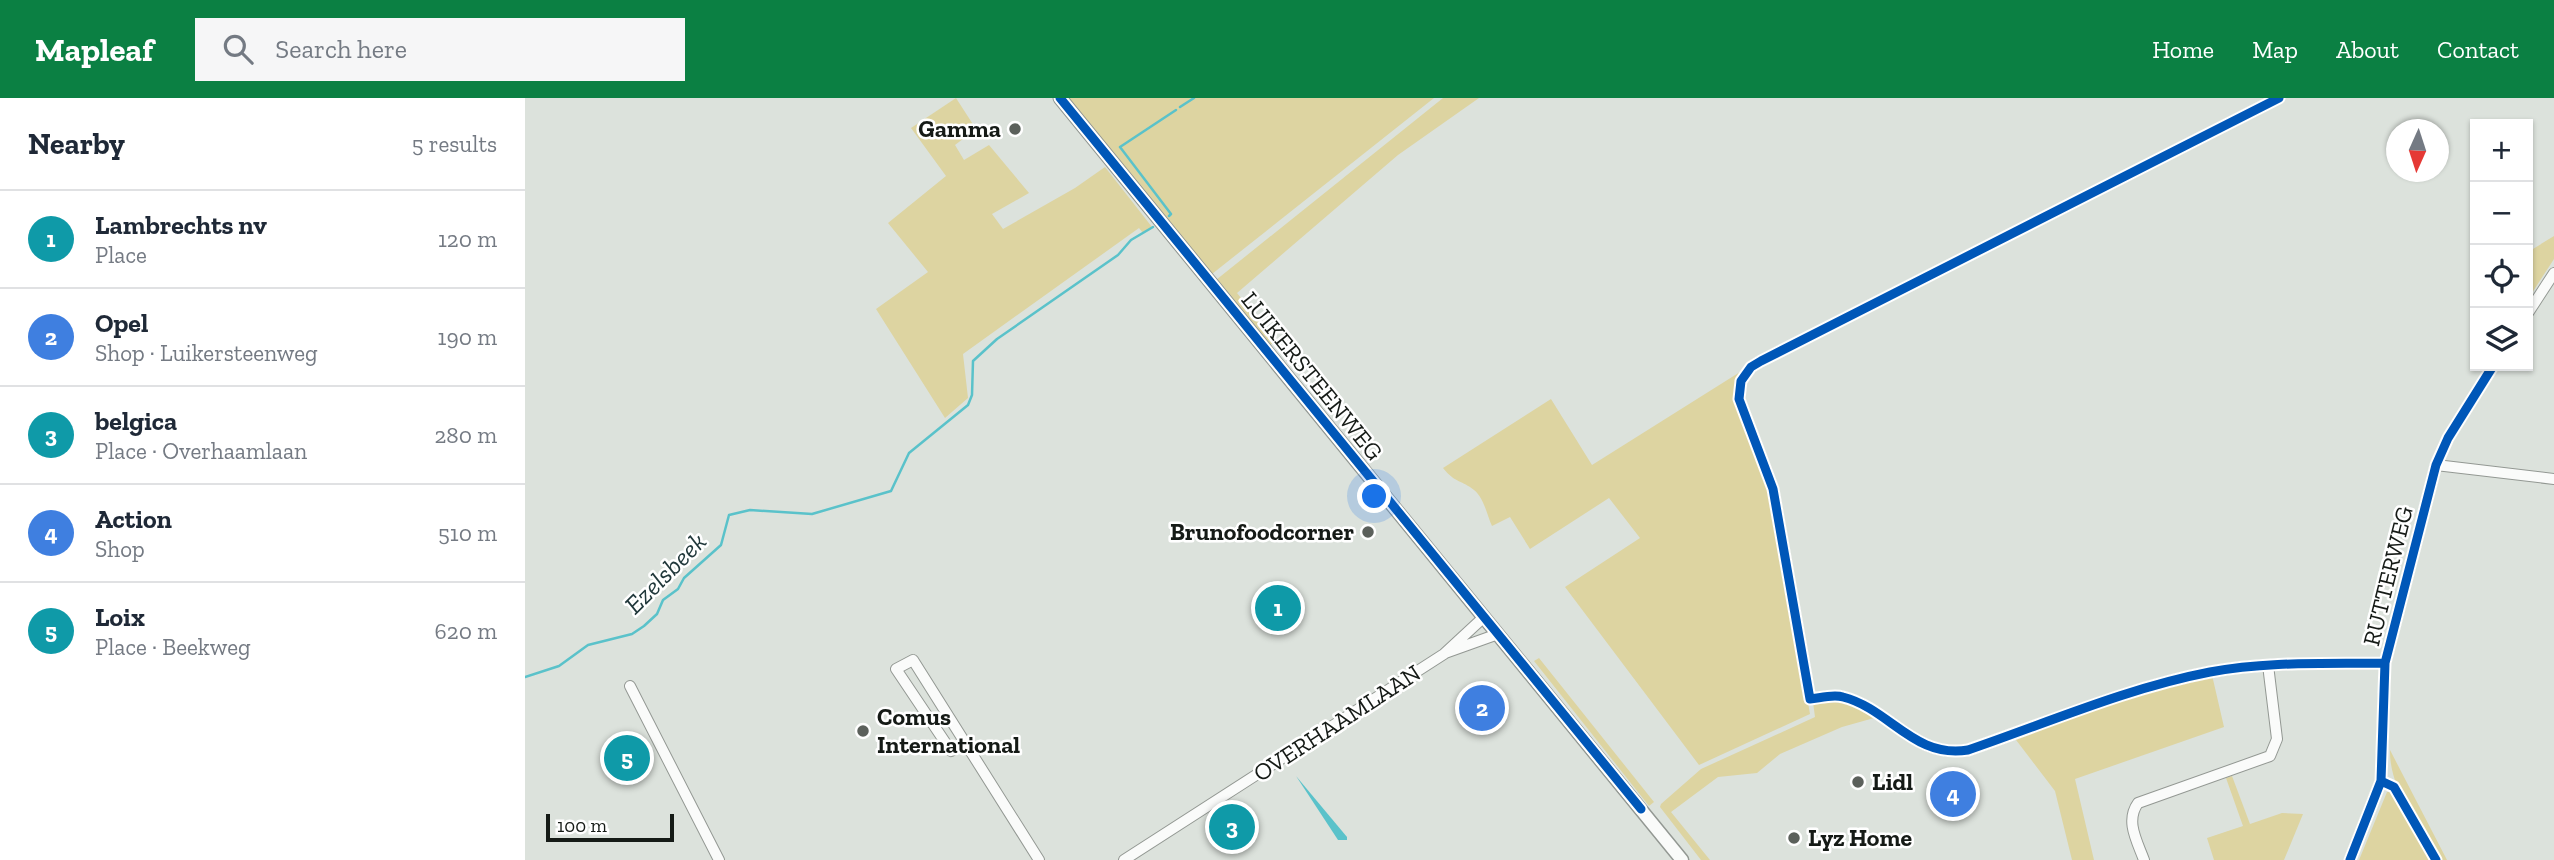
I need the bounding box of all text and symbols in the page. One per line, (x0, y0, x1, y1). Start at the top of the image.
search box (195, 18, 685, 81)
text: Mapleaf (35, 30, 153, 69)
icon: search (219, 30, 257, 68)
text: Search here (275, 33, 407, 65)
text: Home (2152, 35, 2214, 64)
text: Map (2252, 35, 2298, 64)
text: About (2336, 35, 2399, 64)
text: Contact (2437, 35, 2519, 64)
place label: Gamma (918, 114, 1001, 143)
north arrow (2386, 119, 2449, 182)
map controls (2470, 119, 2533, 371)
button: + (2470, 119, 2533, 182)
marker: Gamma (1007, 121, 1023, 137)
text: Nearby (28, 126, 125, 162)
text: 5 results (412, 130, 497, 158)
button: − (2470, 182, 2533, 245)
text: Lambrechts nv (95, 209, 267, 241)
text: 1 (46, 225, 56, 253)
text: 120 m (438, 225, 497, 253)
text: Place (95, 241, 147, 269)
button: locate (2470, 245, 2533, 308)
street label: LUIKERSTEENWEG (1235, 285, 1389, 466)
text: Opel (95, 307, 148, 339)
button: layers (2470, 308, 2533, 371)
text: 2 (45, 323, 57, 351)
text: 190 m (438, 323, 497, 351)
text: Shop · Luikersteenweg (95, 339, 318, 367)
text: belgica (95, 405, 177, 437)
text: 3 (45, 421, 57, 449)
text: 280 m (434, 421, 497, 449)
text: Place · Overhaamlaan (95, 437, 307, 465)
your location (1357, 479, 1391, 513)
text: Action (95, 503, 172, 535)
street label: RUTTERWEG (2356, 503, 2419, 649)
place label: Brunofoodcorner (1170, 517, 1354, 546)
text: 4 (44, 519, 58, 547)
text: 510 m (438, 519, 497, 547)
marker: Brunofoodcorner (1360, 524, 1376, 540)
water label: Ezelsbeek (617, 525, 713, 621)
text: Shop (95, 535, 145, 563)
pin: 1 (1255, 582, 1301, 634)
text: Loix (95, 601, 145, 633)
text: 5 (45, 617, 57, 645)
text: 620 m (435, 617, 497, 645)
text: Place · Beekweg (95, 633, 251, 661)
street label: OVERHAAMLAAN (1248, 658, 1426, 787)
pin: 2 (1459, 682, 1505, 734)
place label: Comus International (877, 702, 1020, 759)
marker: Comus International (855, 723, 871, 739)
pin: 5 (604, 732, 650, 784)
place label: Lidl (1872, 767, 1913, 796)
pin: 4 (1930, 768, 1976, 820)
marker: Lidl (1850, 774, 1866, 790)
pin: 3 (1209, 801, 1255, 853)
scale bar (546, 811, 674, 843)
text: 100 m (557, 814, 607, 837)
place label: Lyz Home (1808, 823, 1912, 852)
marker: Lyz Home (1786, 830, 1802, 846)

